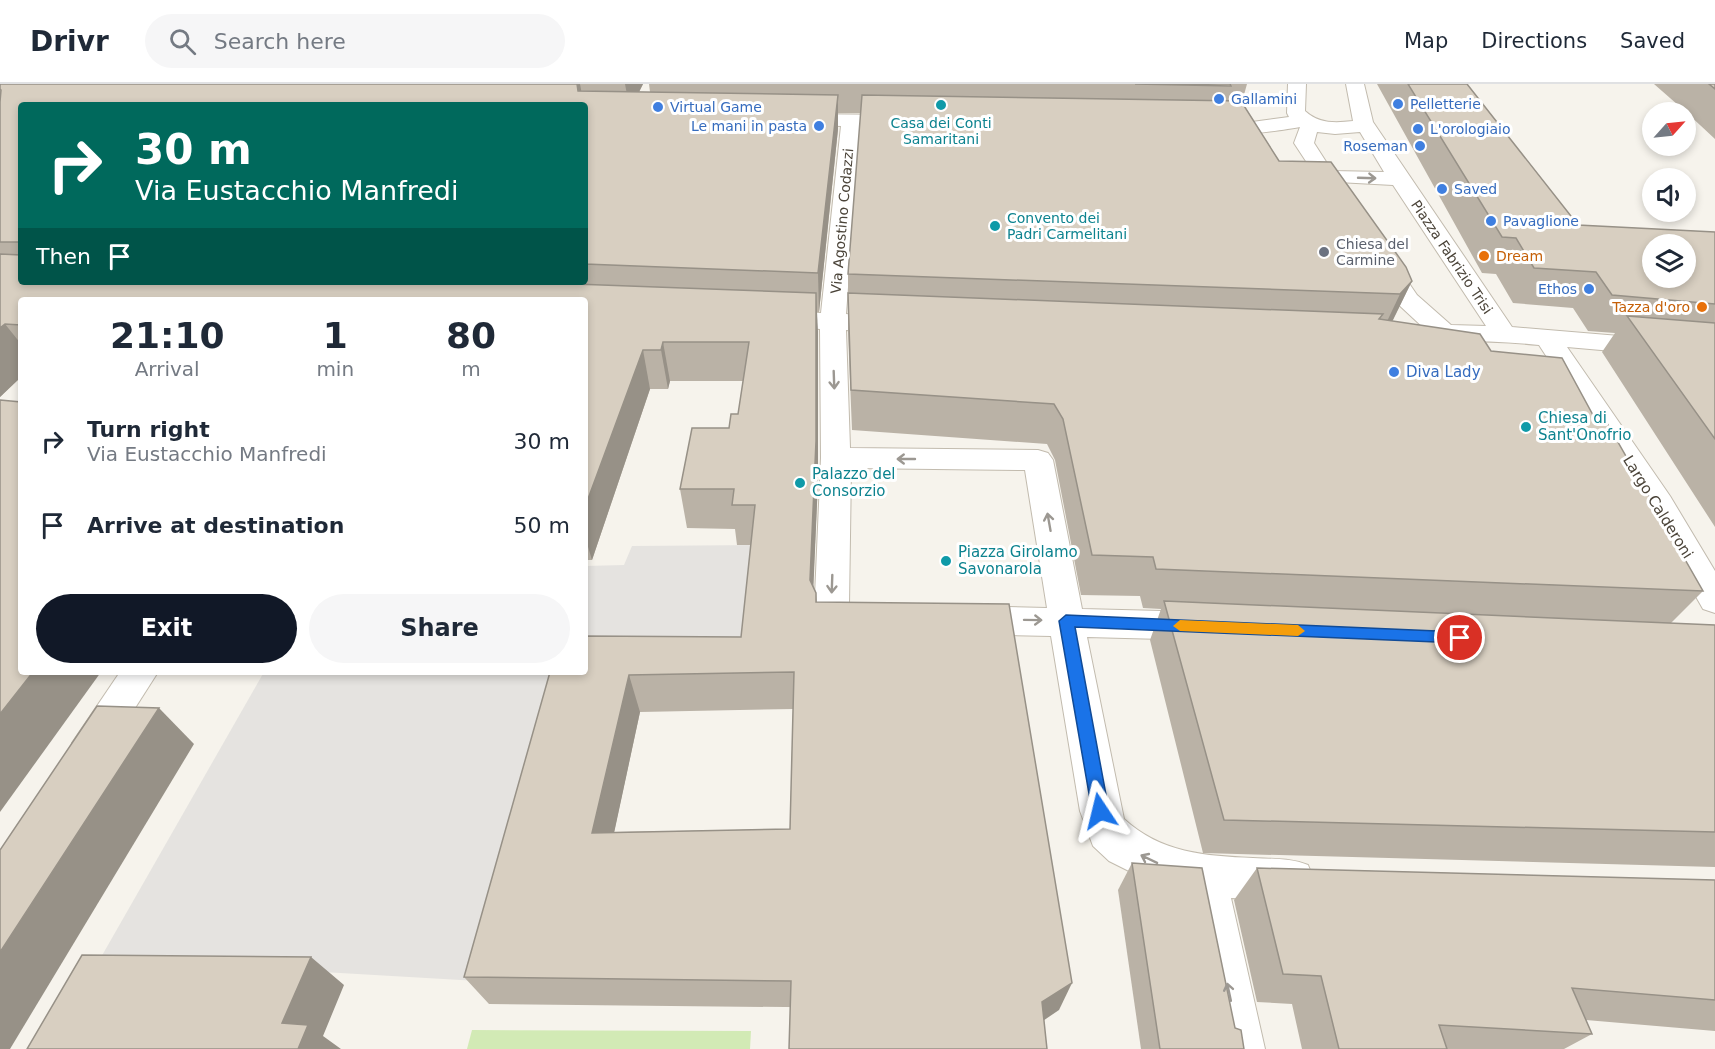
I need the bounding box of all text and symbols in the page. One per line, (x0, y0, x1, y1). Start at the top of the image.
search box (145, 14, 565, 68)
text: Drivr (30, 25, 109, 58)
icon: search (166, 25, 199, 58)
text: Search here (214, 29, 346, 54)
text: Map (1404, 29, 1448, 53)
text: Directions (1481, 29, 1587, 53)
text: Saved (1620, 29, 1685, 53)
place label: Gallamini (1231, 91, 1297, 107)
marker: Gallamini (1212, 92, 1226, 106)
place label: Pelletterie (1410, 96, 1481, 112)
marker: Pelletterie (1391, 97, 1405, 111)
marker: Casa dei Conti Samaritani (934, 98, 948, 112)
place label: Virtual Game (670, 99, 762, 115)
marker: Virtual Game (651, 100, 665, 114)
north arrow (1642, 102, 1696, 156)
map controls (1642, 102, 1696, 288)
place label: Casa dei Conti Samaritani (890, 115, 992, 147)
place label: Le mani in pasta (691, 118, 807, 134)
marker: Le mani in pasta (812, 119, 826, 133)
place label: L'orologiaio (1430, 121, 1511, 137)
marker: L'orologiaio (1411, 122, 1425, 136)
text: 30 m (135, 125, 252, 174)
icon: right (36, 126, 114, 204)
place label: Roseman (1343, 138, 1408, 154)
marker: Roseman (1413, 139, 1427, 153)
street label: Via Agostino Codazzi (828, 147, 856, 295)
button: sound (1642, 168, 1696, 222)
one-way arrow (1357, 173, 1377, 184)
text: Via Eustacchio Manfredi (135, 175, 459, 206)
place label: Saved (1454, 181, 1497, 197)
marker: Saved (1435, 182, 1449, 196)
street label: Piazza Fabrizio Trisi (1408, 197, 1496, 317)
place label: Convento dei Padri Carmelitani (1007, 210, 1127, 242)
place label: Pavaglione (1503, 213, 1579, 229)
marker: Pavaglione (1484, 214, 1498, 228)
marker: Convento dei Padri Carmelitani (988, 219, 1002, 233)
button: layers (1642, 234, 1696, 288)
place label: Chiesa del Carmine (1336, 236, 1409, 268)
icon: arrive (103, 240, 136, 273)
text: Then (36, 244, 91, 269)
marker: Chiesa del Carmine (1317, 245, 1331, 259)
place label: Dream (1496, 248, 1543, 264)
marker: Dream (1477, 249, 1491, 263)
place label: Ethos (1538, 281, 1577, 297)
marker: Ethos (1582, 282, 1596, 296)
place label: Tazza d'oro (1611, 299, 1690, 315)
marker: Tazza d'oro (1695, 300, 1709, 314)
text: 21:10 (110, 315, 224, 356)
text: 1 (323, 315, 348, 356)
text: 80 (446, 315, 496, 356)
text: Arrival (135, 357, 200, 381)
text: min (316, 357, 354, 381)
text: m (461, 357, 481, 381)
place label: Diva Lady (1406, 363, 1481, 381)
marker: Diva Lady (1387, 365, 1401, 379)
one-way arrow (829, 370, 840, 390)
place label: Chiesa di Sant'Onofrio (1538, 409, 1632, 444)
text: Turn right (87, 417, 210, 442)
marker: Chiesa di Sant'Onofrio (1519, 420, 1533, 434)
icon: right (36, 425, 69, 458)
text: 30 m (514, 429, 570, 454)
text: Via Eustacchio Manfredi (87, 442, 327, 466)
street label: Largo Calderoni (1619, 452, 1697, 562)
one-way arrow (896, 453, 916, 465)
place label: Palazzo del Consorzio (812, 465, 896, 500)
marker: Palazzo del Consorzio (793, 476, 807, 490)
icon: arrive (36, 509, 69, 542)
one-way arrow (1043, 512, 1054, 532)
text: Arrive at destination (87, 513, 344, 538)
text: 50 m (514, 513, 570, 538)
place label: Piazza Girolamo Savonarola (958, 543, 1078, 578)
marker: Piazza Girolamo Savonarola (939, 554, 953, 568)
one-way arrow (826, 573, 838, 593)
button: Exit (36, 594, 297, 663)
button: Share (309, 594, 570, 663)
pin (1434, 612, 1485, 663)
one-way arrow (1023, 614, 1043, 626)
icon: arrive (1443, 621, 1476, 654)
position arrow (1068, 779, 1132, 843)
one-way arrow (1141, 853, 1159, 865)
one-way arrow (1222, 982, 1234, 1001)

